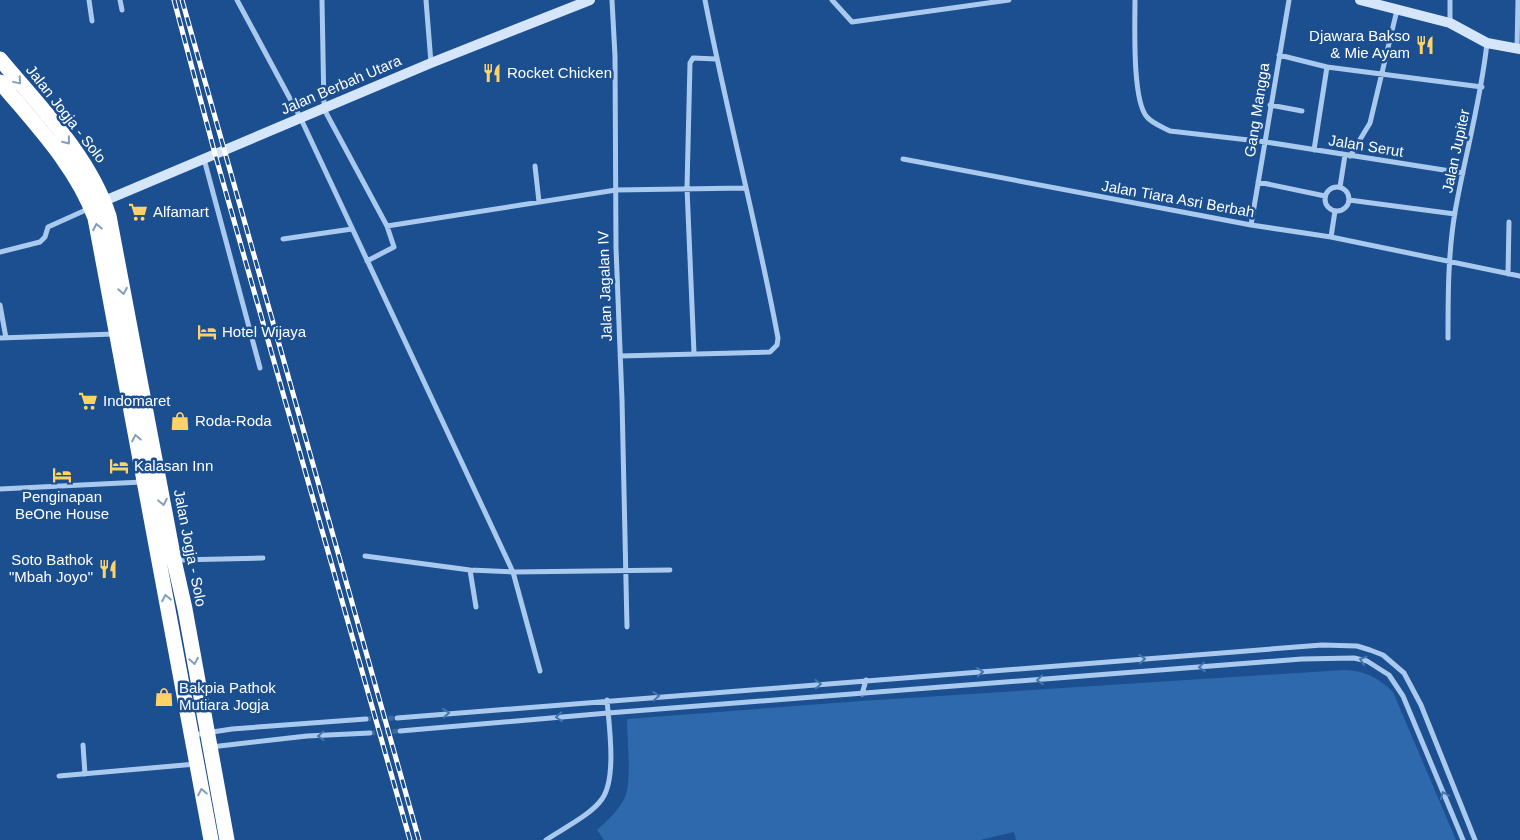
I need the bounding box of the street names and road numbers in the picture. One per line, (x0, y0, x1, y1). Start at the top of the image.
street label: Jalan Berbah Utara (278, 51, 404, 118)
street label: Jalan Jogja - Solo (23, 61, 110, 166)
street label: Gang Mangga (1241, 61, 1272, 158)
street label: Jalan Jupiter (1438, 108, 1473, 194)
street label: Jalan Serut (1327, 131, 1406, 160)
street label: Jalan Tiara Asri Berbah (1100, 177, 1256, 220)
street label: Jalan Jagalan IV (594, 230, 615, 342)
street label: Jalan Jogja - Solo (171, 488, 210, 608)

